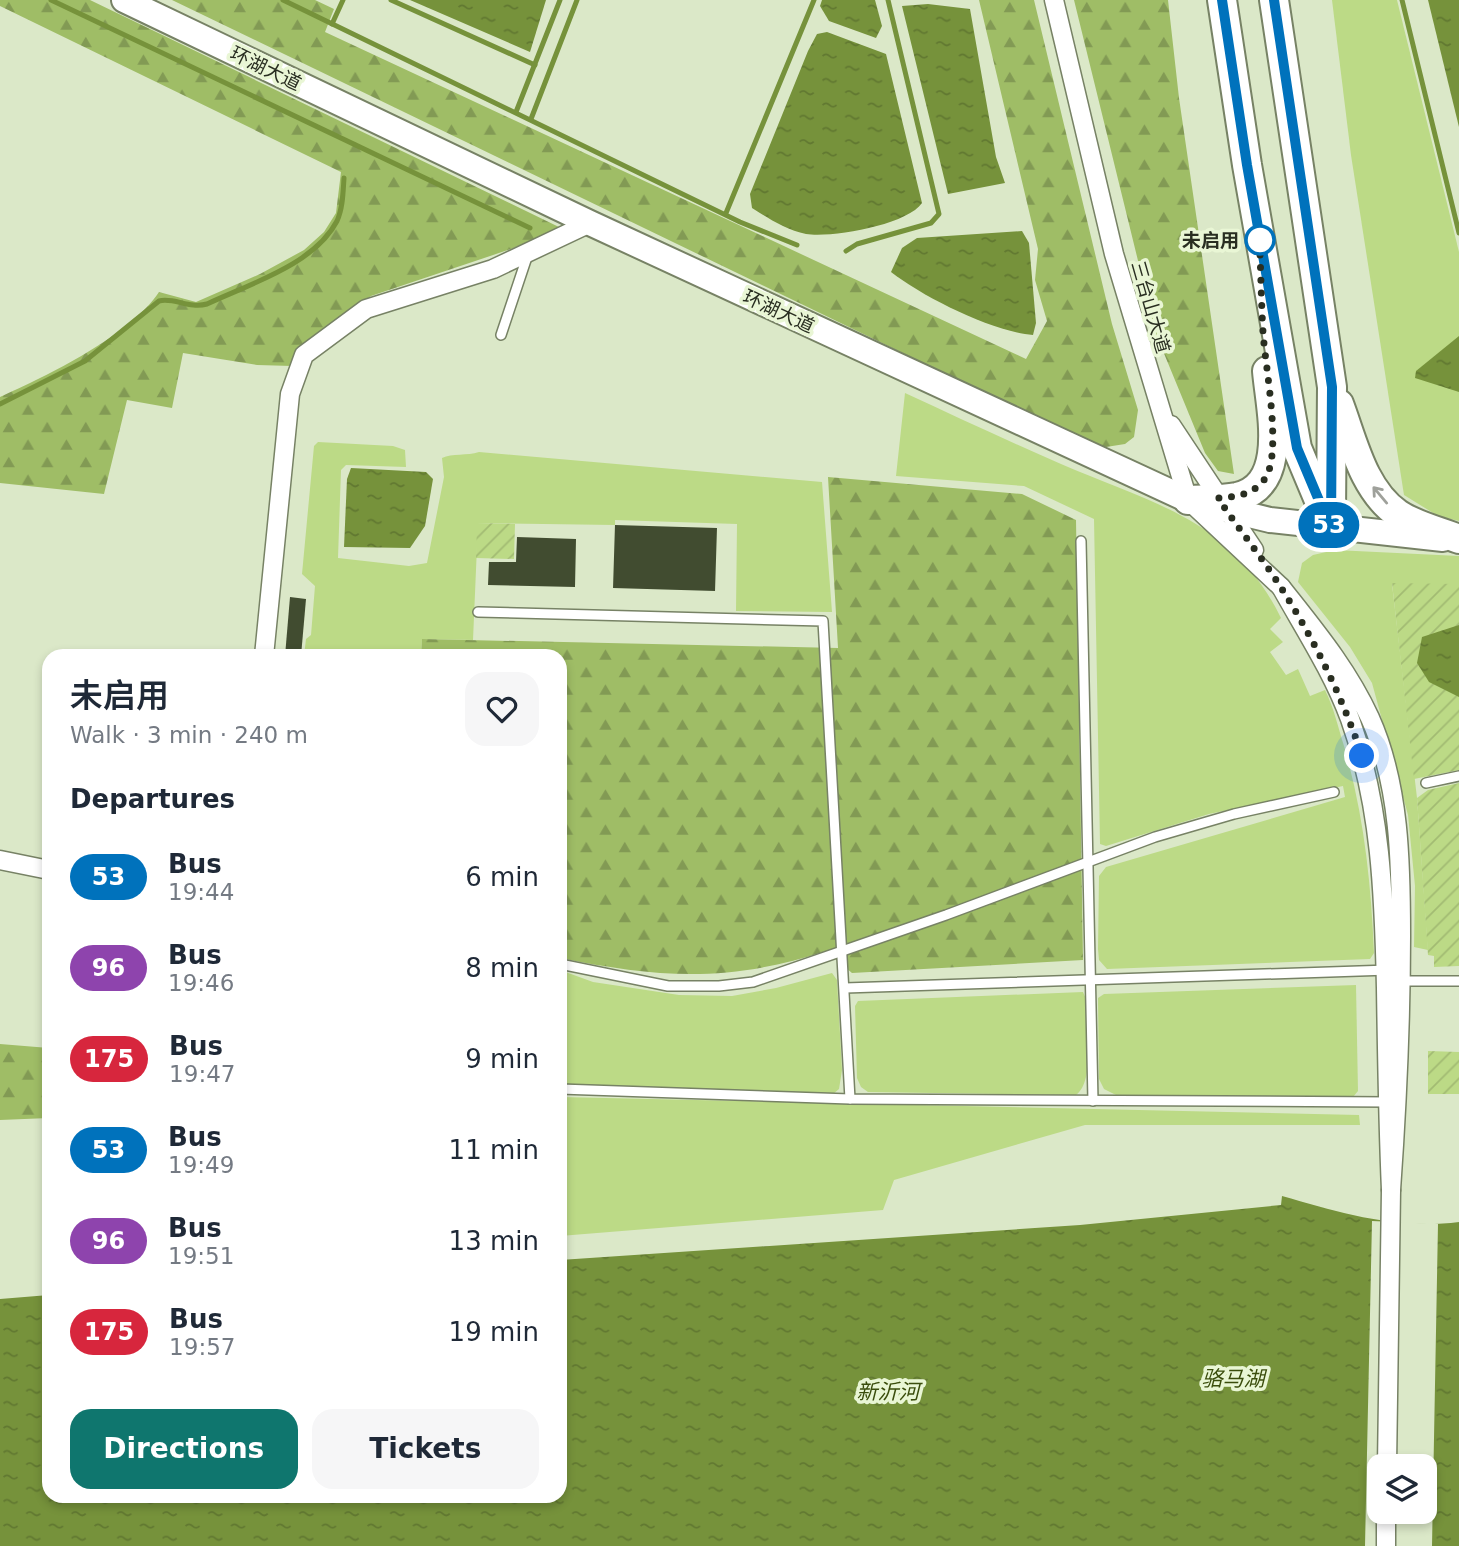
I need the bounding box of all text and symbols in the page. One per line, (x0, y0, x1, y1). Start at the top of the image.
street label: 环湖大道 (227, 41, 305, 95)
marker: 未启用 (1245, 225, 1275, 255)
place label: 未启用 (1182, 229, 1239, 251)
street label: 三台山大道 (1127, 258, 1175, 356)
street label: 环湖大道 (740, 285, 818, 337)
one-way arrow (1372, 486, 1388, 504)
line badge: 53 (1298, 502, 1360, 548)
text: 53 (1312, 511, 1346, 539)
button: heart (465, 672, 539, 746)
text: 未启用 (70, 676, 169, 715)
text: Walk · 3 min · 240 m (70, 722, 308, 748)
your location (1344, 738, 1379, 773)
text: Departures (70, 784, 235, 814)
text: Bus (168, 849, 222, 879)
text: 6 min (465, 862, 539, 892)
text: 53 (92, 863, 125, 891)
text: 19:44 (168, 879, 234, 905)
text: Bus (168, 940, 222, 970)
text: 8 min (465, 953, 539, 983)
text: 96 (92, 954, 125, 982)
text: 19:46 (168, 970, 234, 996)
text: Bus (169, 1031, 223, 1061)
text: 9 min (465, 1044, 539, 1074)
text: 175 (84, 1045, 134, 1073)
text: 19:47 (169, 1061, 235, 1087)
text: Bus (168, 1122, 222, 1152)
text: 11 min (449, 1135, 539, 1165)
text: 53 (92, 1136, 125, 1164)
text: 19:49 (168, 1152, 234, 1178)
text: Bus (168, 1213, 222, 1243)
text: 13 min (449, 1226, 539, 1256)
text: 96 (92, 1227, 125, 1255)
text: 19:51 (168, 1243, 234, 1269)
text: Bus (169, 1304, 223, 1334)
text: 19 min (449, 1317, 539, 1347)
text: 175 (84, 1318, 134, 1346)
text: 19:57 (169, 1334, 235, 1360)
water label: 骆马湖 (1202, 1367, 1267, 1391)
water label: 新沂河 (857, 1380, 923, 1404)
button: Directions (70, 1409, 298, 1489)
button: Tickets (312, 1409, 539, 1489)
map controls (1367, 1454, 1437, 1524)
button: layers (1367, 1454, 1437, 1524)

